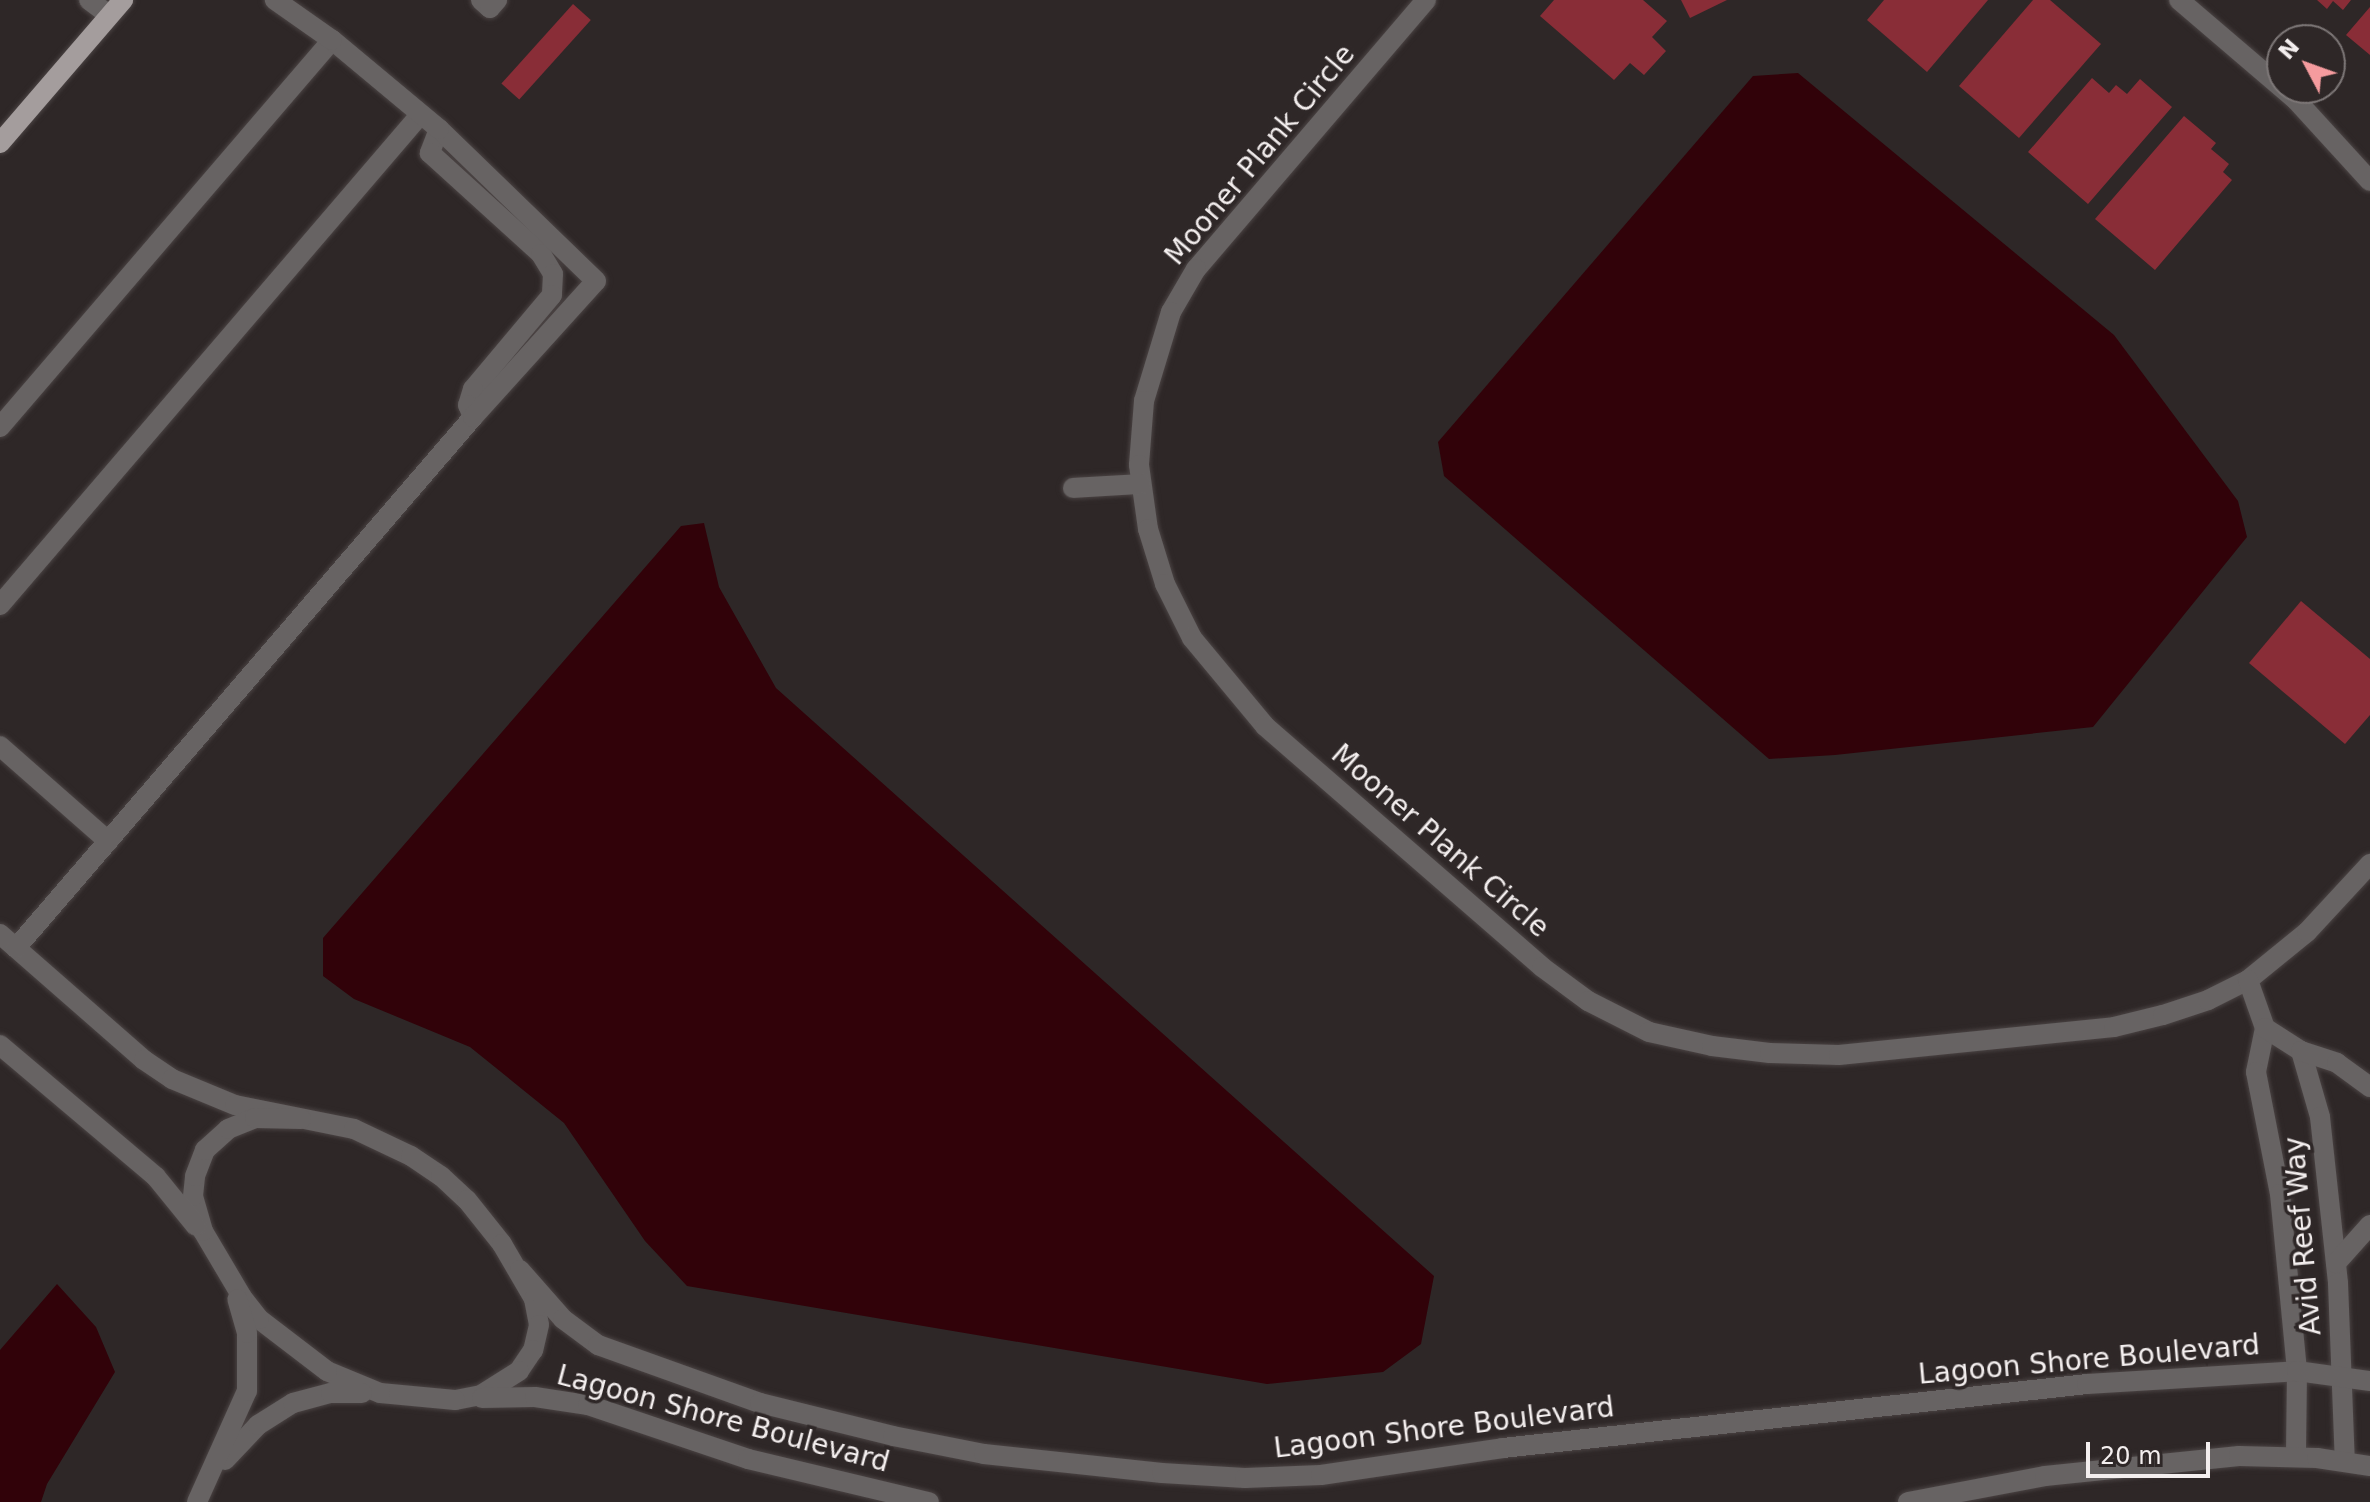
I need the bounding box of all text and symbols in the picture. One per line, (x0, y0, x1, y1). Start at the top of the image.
north arrow (2266, 24, 2346, 104)
text: N (2274, 34, 2304, 64)
street label: Mooner Plank Circle (1158, 38, 1362, 272)
street label: Mooner Plank Circle (1324, 737, 1556, 945)
street label: Avid Reef Way (2278, 1135, 2328, 1337)
street label: Lagoon Shore Boulevard (1917, 1328, 2261, 1392)
street label: Lagoon Shore Boulevard (553, 1358, 893, 1480)
street label: Lagoon Shore Boulevard (1272, 1390, 1616, 1466)
scale bar (2090, 1426, 2214, 1476)
text: 20 m (2100, 1442, 2162, 1470)

